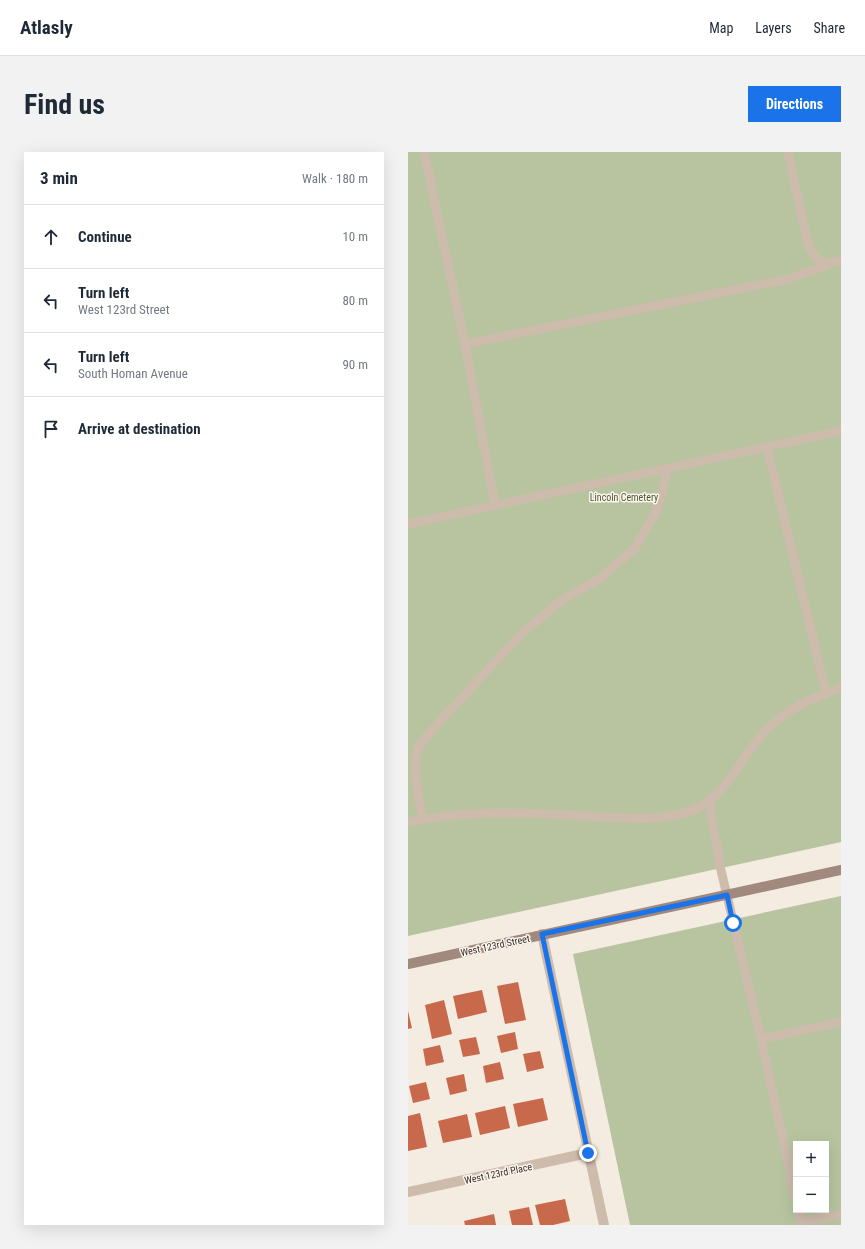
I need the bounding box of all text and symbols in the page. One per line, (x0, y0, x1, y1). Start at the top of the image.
text: Atlasly (20, 16, 73, 39)
text: Map (709, 20, 733, 36)
text: Layers (755, 20, 792, 36)
text: Share (814, 20, 845, 36)
button: Directions (748, 86, 841, 122)
text: Find us (24, 88, 105, 121)
text: 3 min (40, 168, 78, 188)
text: Walk · 180 m (302, 171, 368, 186)
icon: ahead (40, 226, 62, 248)
text: Continue (78, 228, 132, 246)
text: 10 m (342, 229, 368, 244)
text: Turn left (78, 284, 129, 302)
icon: left (40, 290, 62, 312)
text: 80 m (342, 293, 368, 308)
text: West 123rd Street (78, 302, 170, 317)
text: Turn left (78, 348, 129, 366)
icon: left (40, 354, 62, 376)
text: 90 m (342, 357, 368, 372)
text: South Homan Avenue (78, 366, 188, 381)
icon: arrive (40, 418, 62, 440)
text: Arrive at destination (78, 420, 201, 438)
park label: Lincoln Cemetery (590, 492, 658, 503)
route start (724, 914, 742, 932)
street label: West 123rd Street (460, 933, 531, 958)
map controls (793, 1141, 829, 1213)
button: + (793, 1141, 829, 1177)
route end (579, 1144, 597, 1162)
street label: West 123rd Place (463, 1161, 533, 1186)
button: − (793, 1177, 829, 1213)

